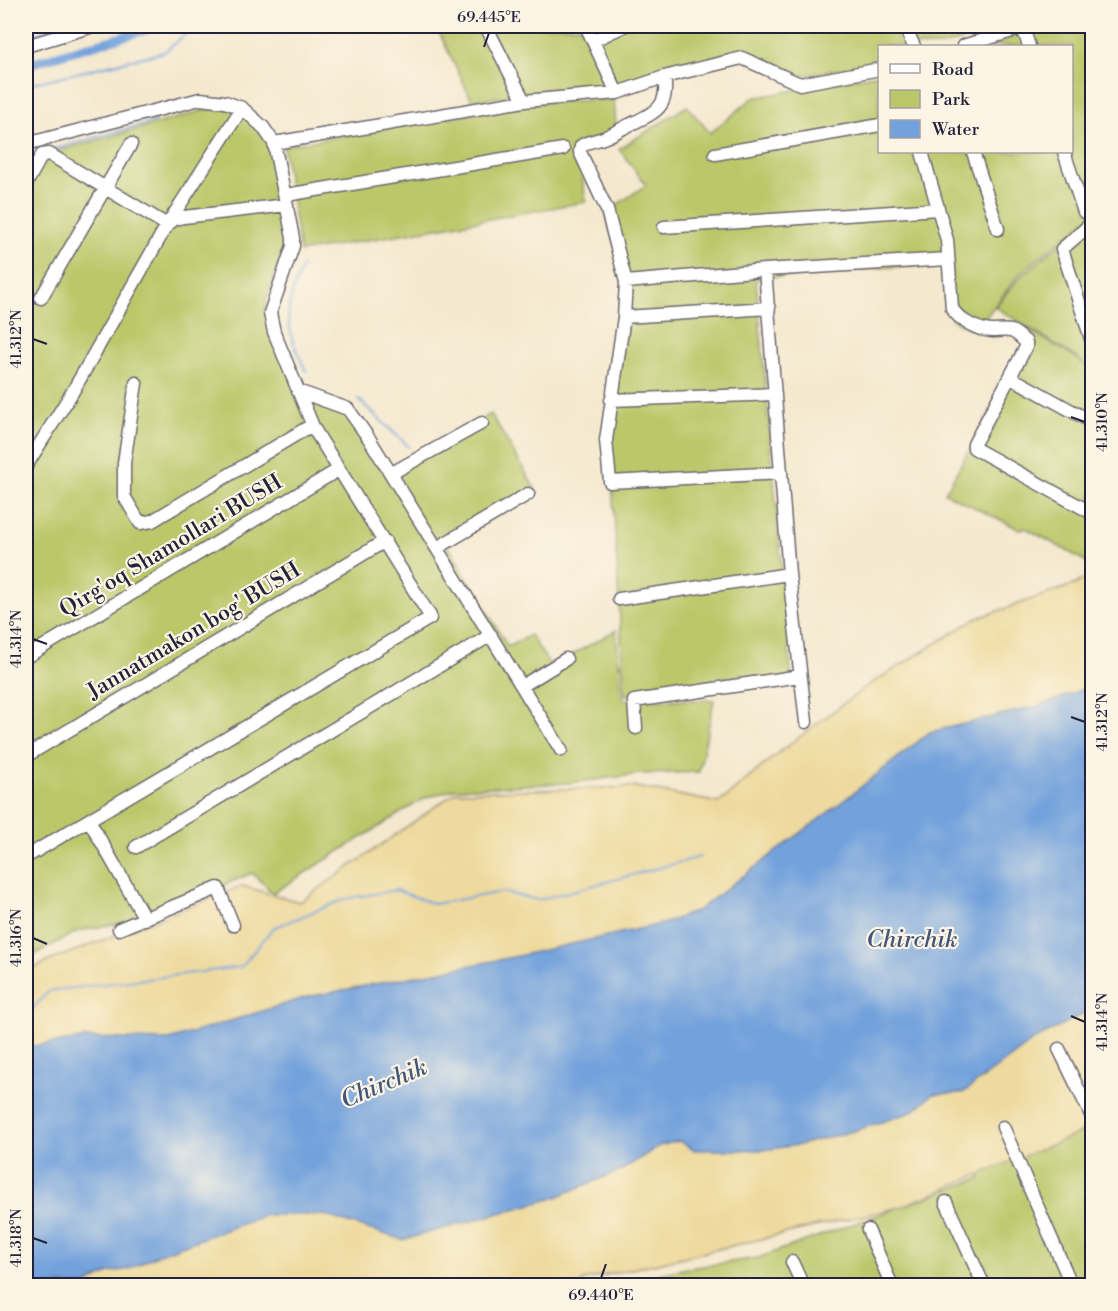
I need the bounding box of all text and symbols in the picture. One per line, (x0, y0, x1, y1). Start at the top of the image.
text: 69.445°E (457, 8, 521, 27)
legend (878, 45, 1073, 153)
text: Road (932, 58, 975, 81)
text: Park (932, 88, 971, 111)
text: Water (931, 118, 980, 141)
text: 41.312°N (7, 310, 26, 368)
text: 41.310°N (1093, 392, 1112, 452)
street label: Qirg'oq Shamollari BUSH (55, 469, 288, 623)
street label: Jannatmakon bog' BUSH (82, 556, 306, 706)
text: 41.314°N (7, 610, 26, 668)
text: 41.312°N (1093, 693, 1112, 751)
text: 41.316°N (7, 909, 26, 967)
water label: Chirchik (866, 925, 958, 955)
text: 41.314°N (1093, 993, 1112, 1051)
water label: Chirchik (336, 1052, 432, 1116)
text: 41.318°N (7, 1209, 26, 1267)
text: 69.440°E (568, 1286, 634, 1305)

